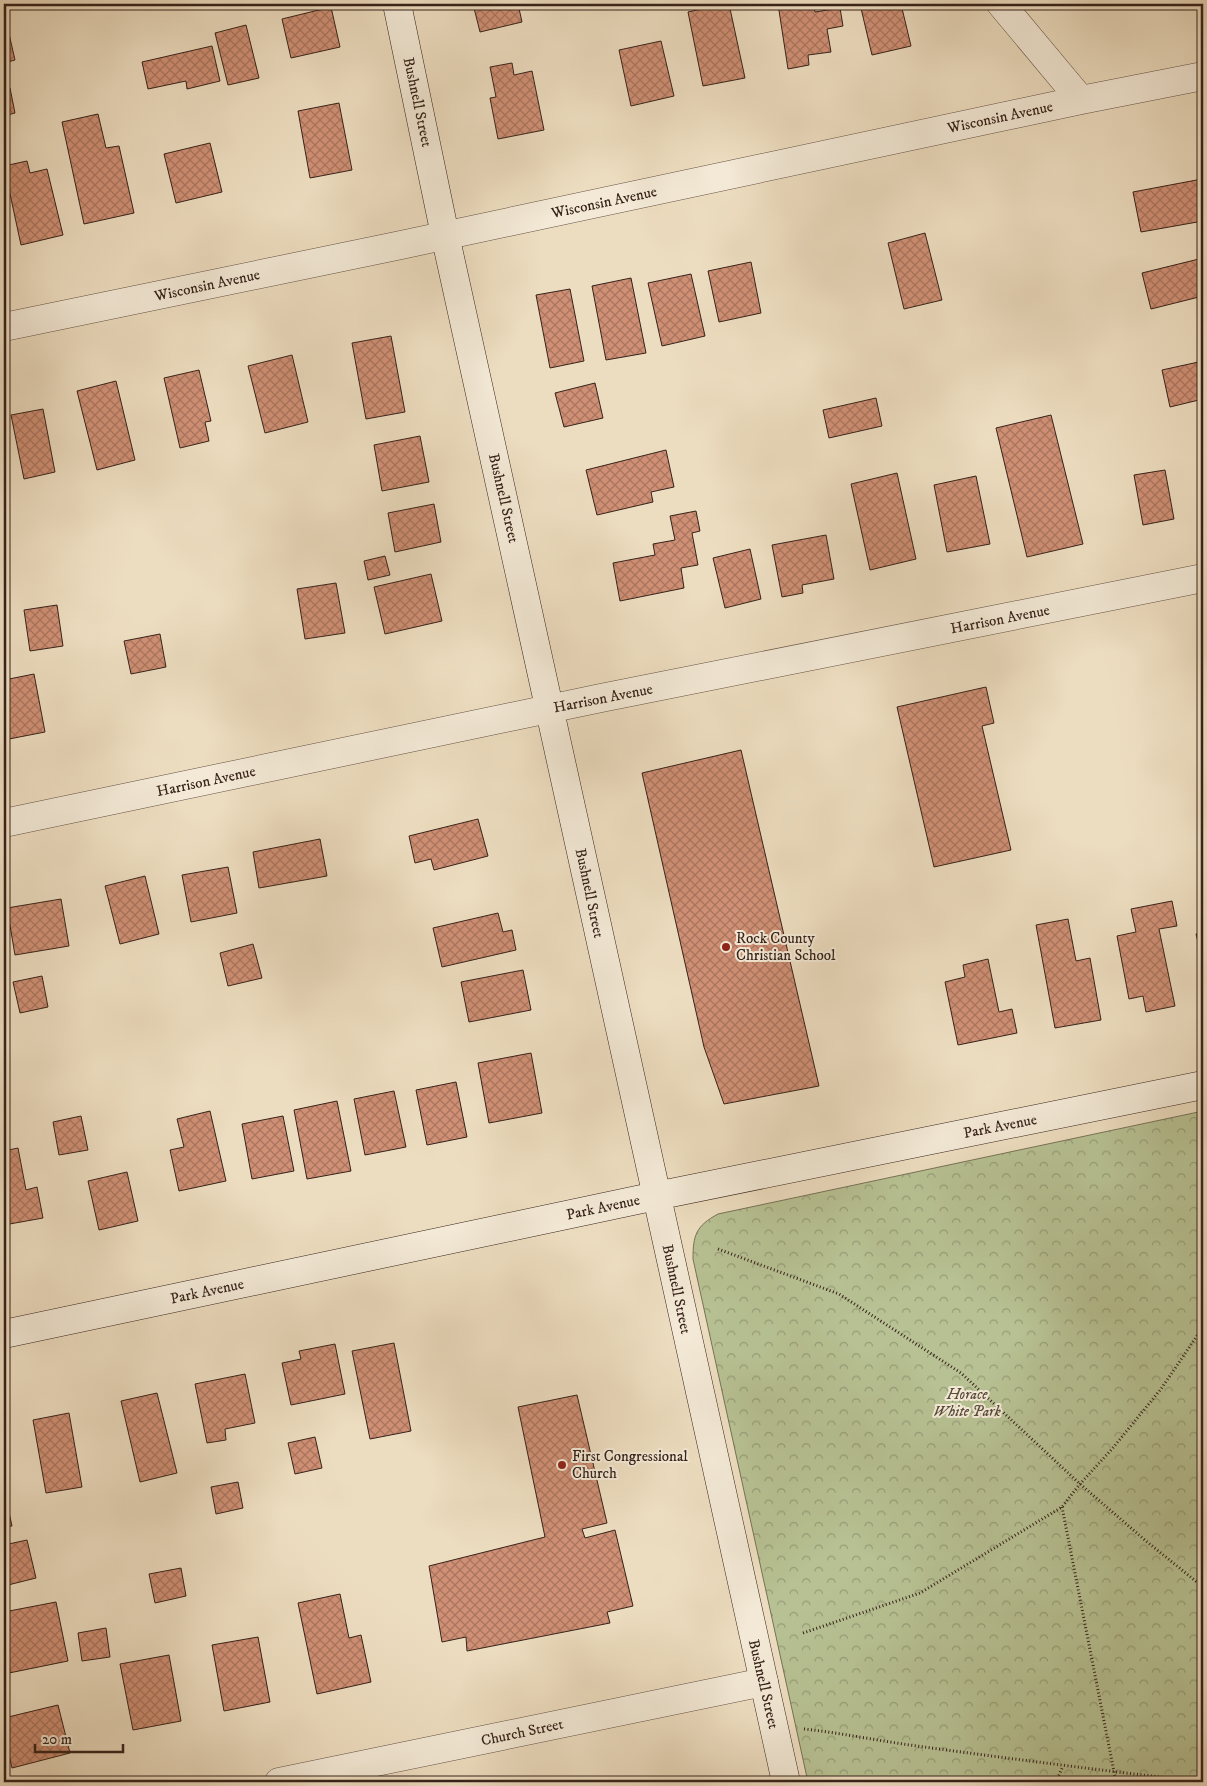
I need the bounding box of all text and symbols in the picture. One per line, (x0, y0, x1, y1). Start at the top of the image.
street label: Bushnell Street (399, 55, 436, 149)
street label: Wisconsin Avenue (945, 97, 1055, 138)
street label: Wisconsin Avenue (549, 182, 659, 223)
street label: Wisconsin Avenue (152, 265, 262, 306)
street label: Bushnell Street (484, 451, 523, 545)
street label: Harrison Avenue (949, 601, 1051, 638)
street label: Harrison Avenue (552, 680, 654, 717)
street label: Harrison Avenue (155, 762, 257, 801)
street label: Bushnell Street (571, 846, 608, 940)
place label: Rock County Christian School (736, 929, 836, 965)
marker: Rock County Christian School (720, 941, 732, 953)
street label: Park Avenue (962, 1110, 1038, 1143)
street label: Park Avenue (565, 1190, 642, 1225)
street label: Bushnell Street (658, 1242, 695, 1336)
street label: Park Avenue (169, 1274, 246, 1309)
park label: Horace White Park (933, 1385, 1001, 1421)
place label: First Congressional Church (572, 1447, 688, 1483)
marker: First Congressional Church (556, 1459, 568, 1471)
street label: Bushnell Street (744, 1637, 783, 1731)
street label: Church Street (479, 1714, 565, 1750)
scale bar (35, 1721, 122, 1753)
text: 20 m (42, 1730, 72, 1749)

